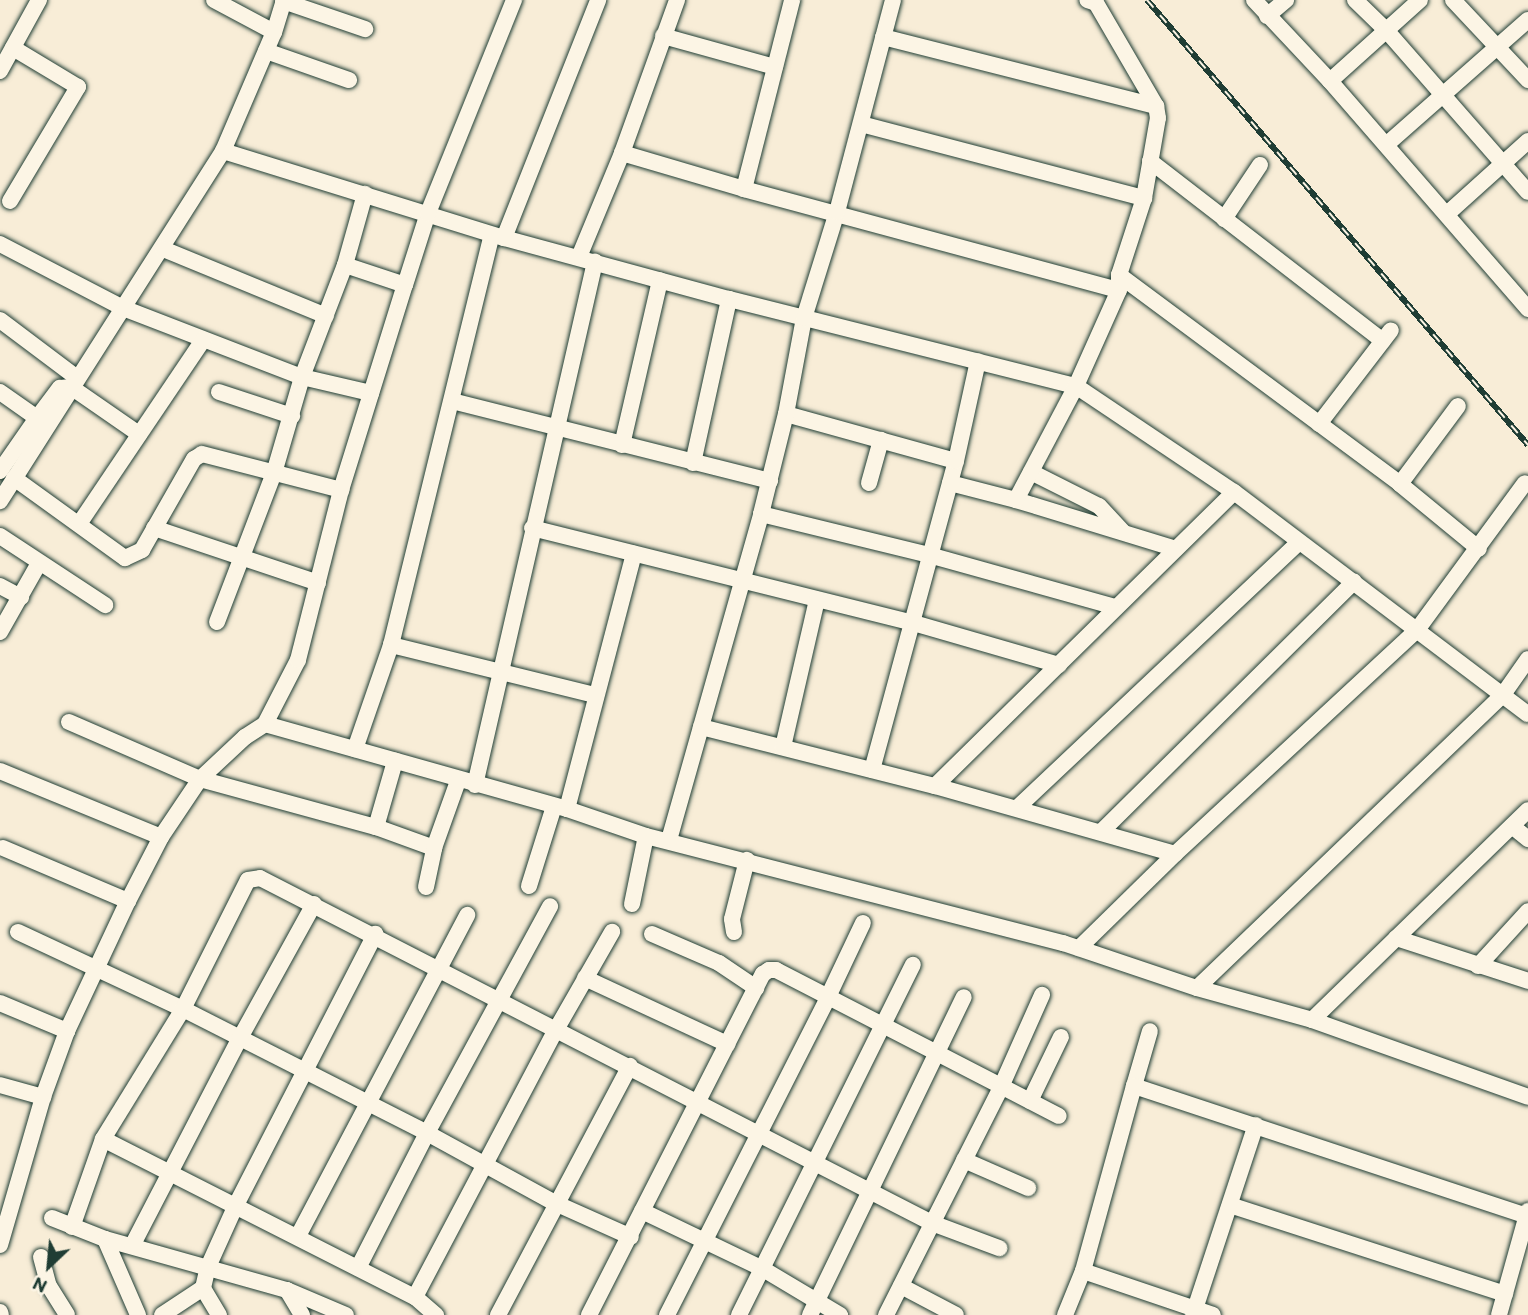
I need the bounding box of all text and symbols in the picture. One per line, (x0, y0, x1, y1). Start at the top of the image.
north arrow (14, 1231, 84, 1301)
text: N (29, 1272, 50, 1298)

